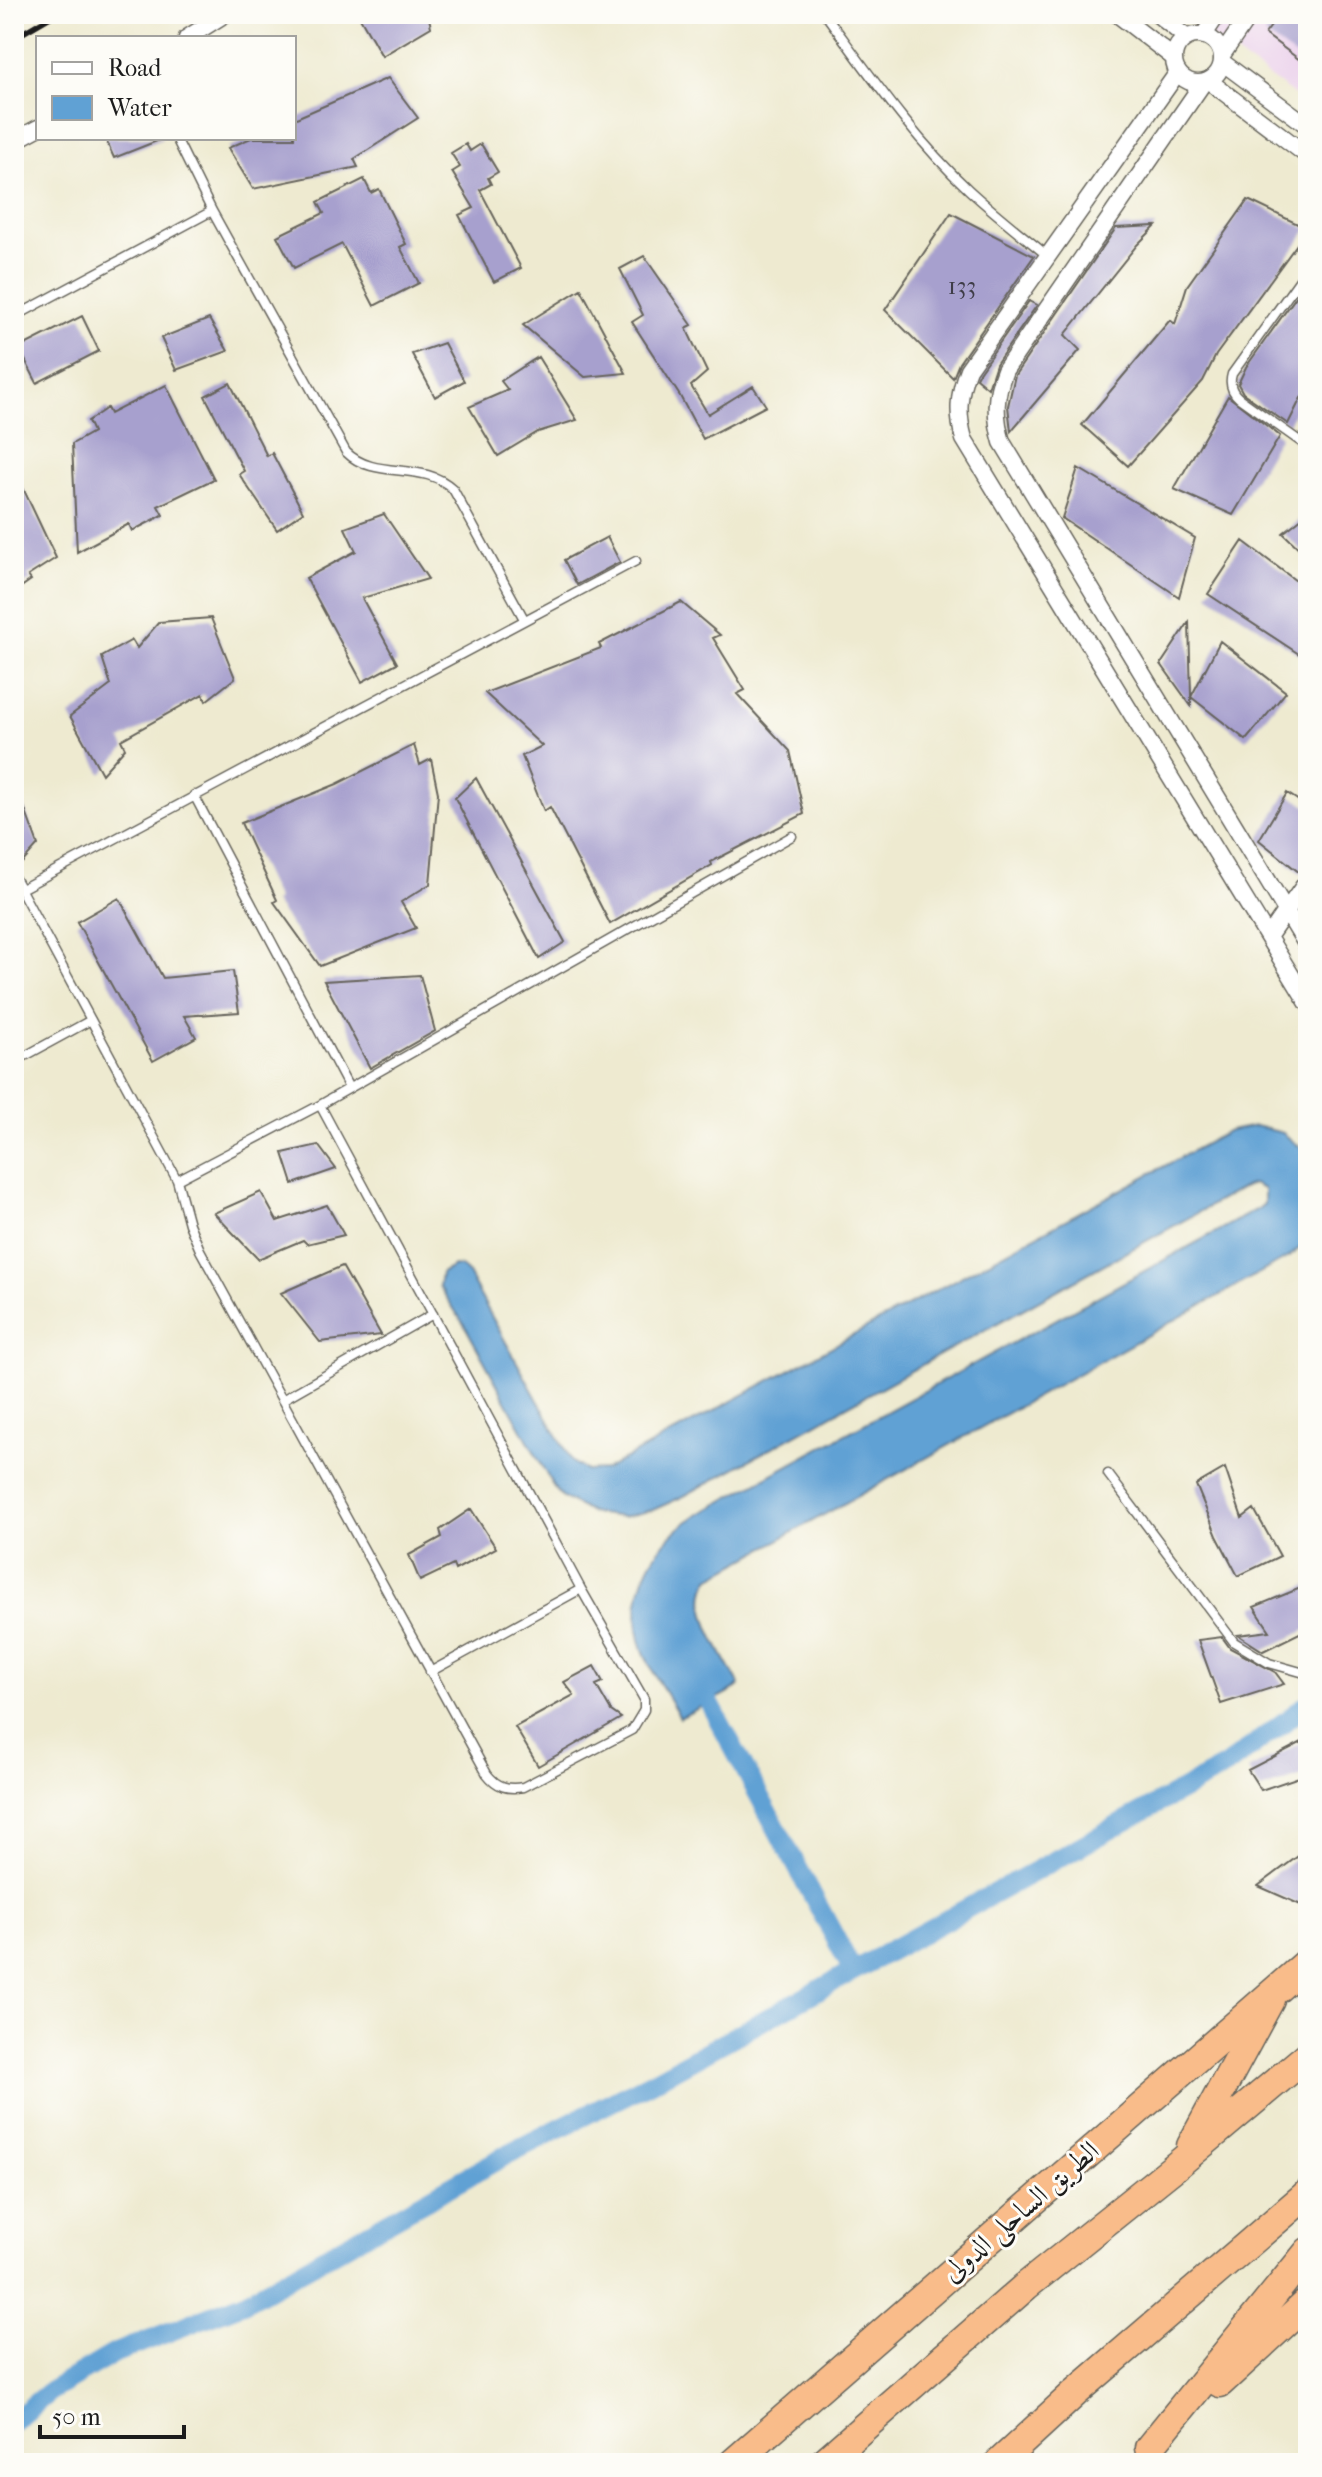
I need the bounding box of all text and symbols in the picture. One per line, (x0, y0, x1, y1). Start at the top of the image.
legend (36, 36, 296, 140)
text: Road (108, 54, 162, 82)
text: Water (107, 94, 172, 122)
house number: 133 (948, 272, 976, 300)
street label: الطريق الساحلى الدولى (935, 2134, 1108, 2291)
scale bar (40, 2389, 184, 2439)
text: 50 m (52, 2403, 101, 2431)

